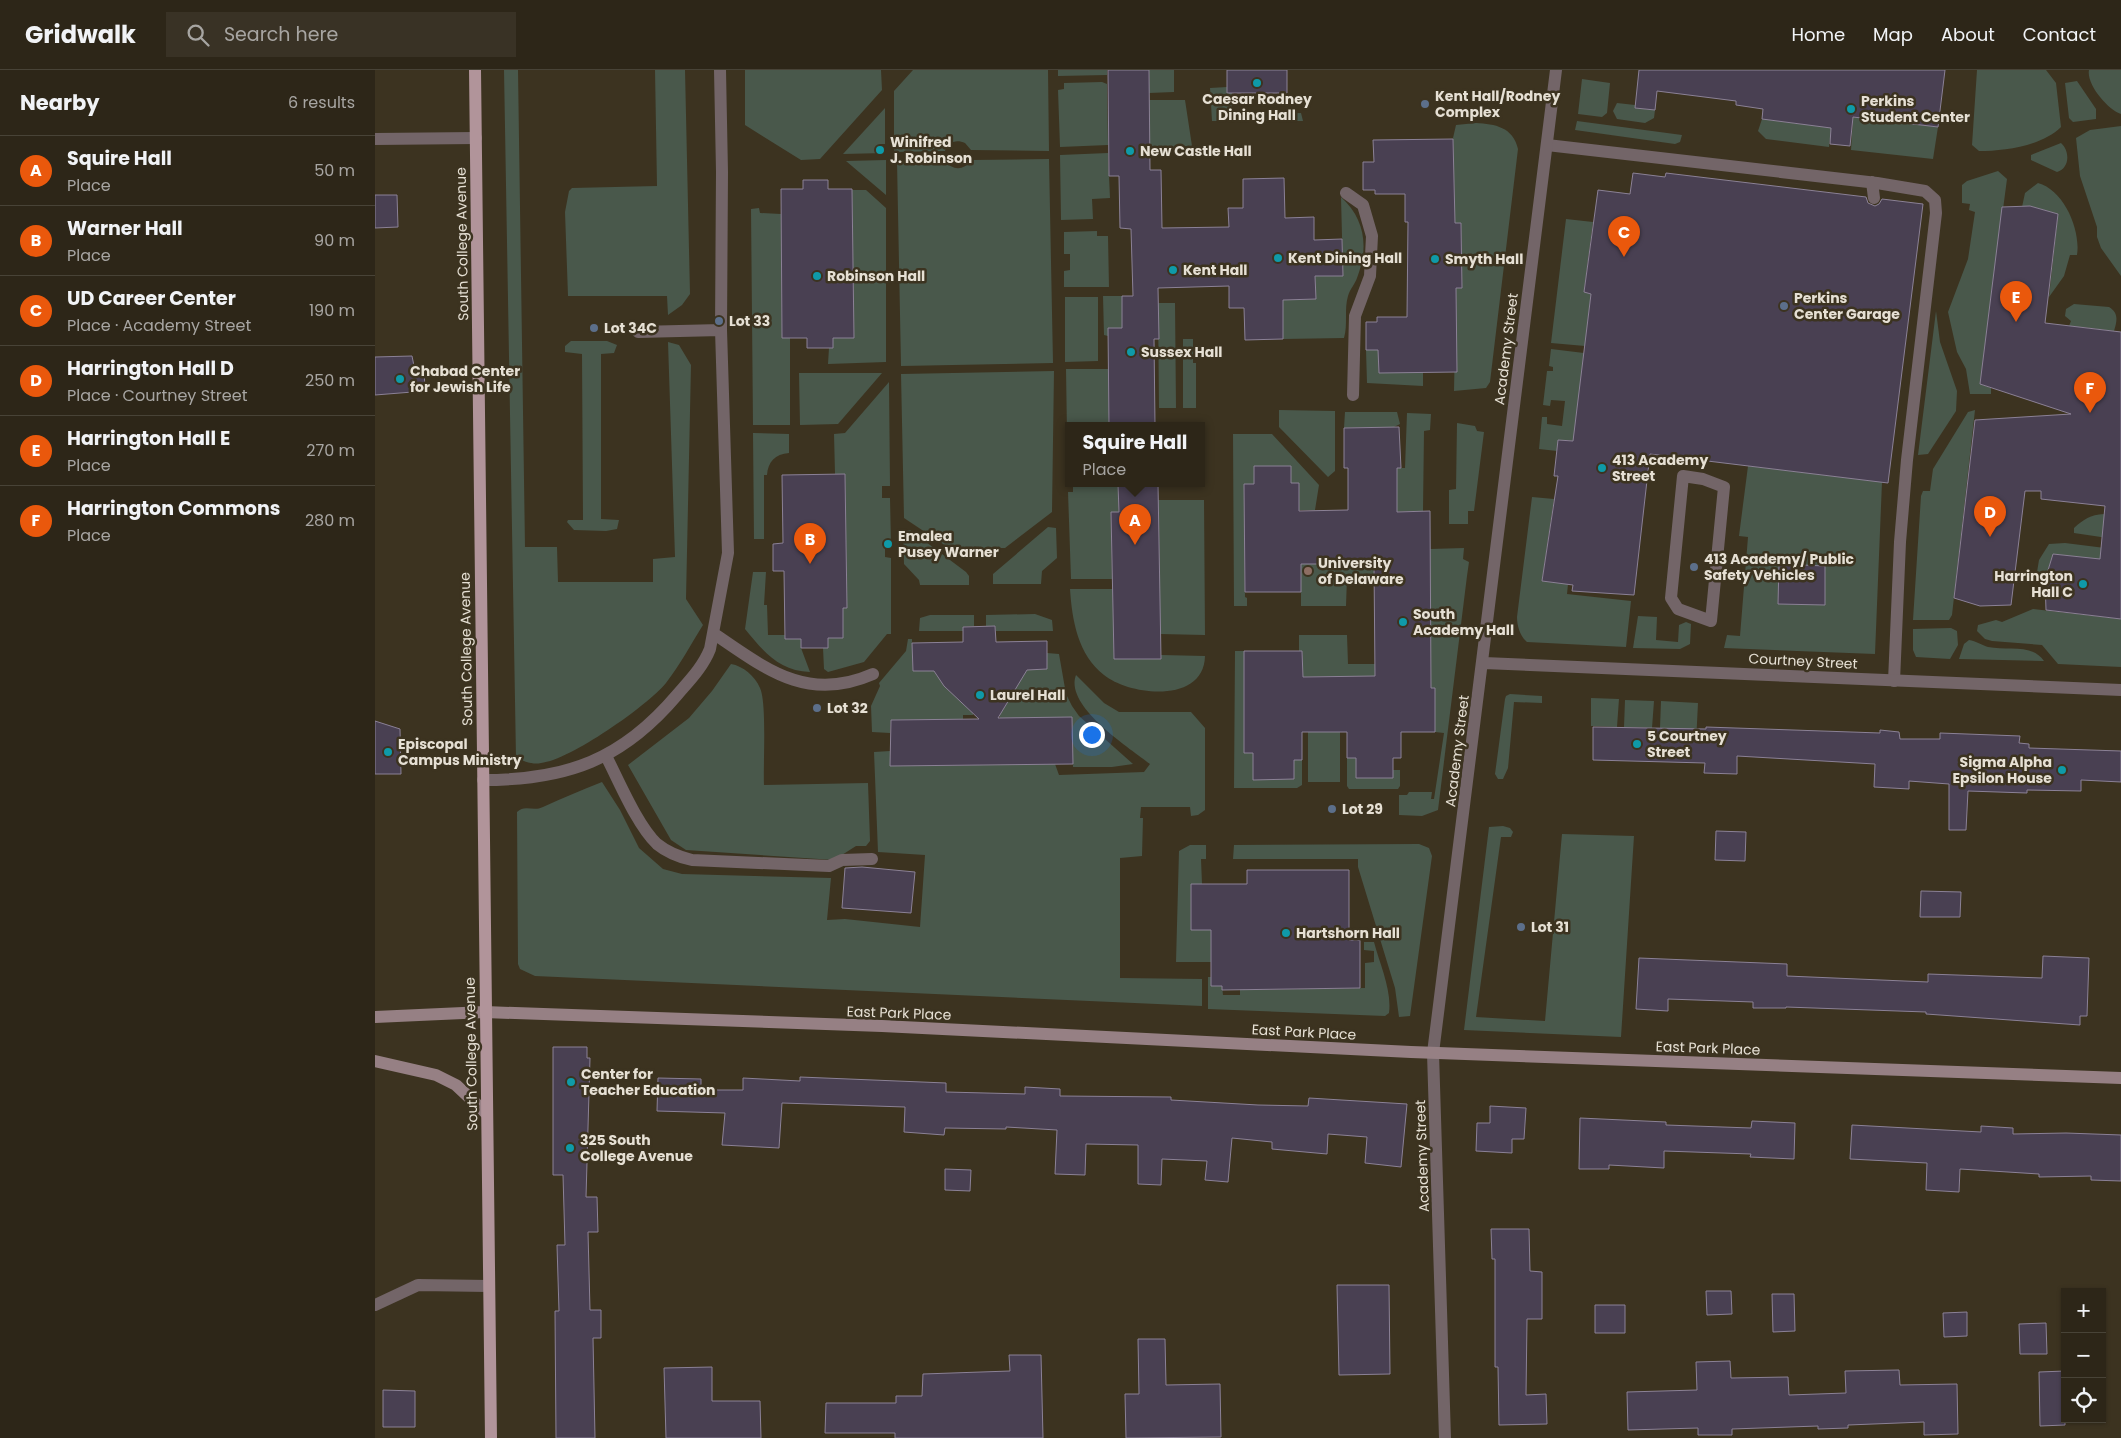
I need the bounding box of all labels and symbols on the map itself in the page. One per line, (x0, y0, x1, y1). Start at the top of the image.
marker: Caesar Rodney Dining Hall (1251, 77, 1263, 89)
place label: Kent Hall/Rodney Complex (1435, 86, 1560, 122)
place label: Caesar Rodney Dining Hall (1202, 89, 1312, 125)
place label: Perkins Student Center (1861, 91, 1970, 127)
marker: Kent Hall/Rodney Complex (1419, 98, 1431, 110)
marker: Perkins Student Center (1845, 103, 1857, 115)
place label: Winifred J. Robinson (890, 132, 972, 168)
place label: New Castle Hall (1140, 141, 1252, 161)
marker: Winifred J. Robinson (874, 144, 886, 156)
marker: New Castle Hall (1124, 145, 1136, 157)
street label: South College Avenue (451, 167, 473, 321)
pin: C (1608, 216, 1640, 257)
place label: Kent Dining Hall (1288, 248, 1402, 268)
place label: Smyth Hall (1445, 249, 1523, 269)
marker: Kent Dining Hall (1272, 252, 1284, 264)
marker: Smyth Hall (1429, 253, 1441, 265)
place label: Kent Hall (1183, 260, 1247, 280)
marker: Kent Hall (1167, 264, 1179, 276)
place label: Robinson Hall (827, 266, 925, 286)
marker: Robinson Hall (811, 270, 823, 282)
pin: E (2000, 281, 2032, 322)
place label: Perkins Center Garage (1794, 288, 1900, 324)
street label: Academy Street (1489, 292, 1523, 406)
marker: Perkins Center Garage (1778, 300, 1790, 312)
place label: Lot 33 (729, 311, 770, 331)
marker: Lot 33 (713, 315, 725, 327)
place label: Lot 34C (604, 318, 657, 338)
marker: Lot 34C (588, 322, 600, 334)
place label: Sussex Hall (1141, 342, 1223, 362)
marker: Sussex Hall (1125, 346, 1137, 358)
place label: Chabad Center for Jewish Life (410, 361, 520, 397)
pin: F (2074, 372, 2106, 413)
marker: Chabad Center for Jewish Life (394, 373, 406, 385)
place label: 413 Academy Street (1612, 450, 1708, 486)
marker: 413 Academy Street (1596, 462, 1608, 474)
pin: D (1974, 496, 2006, 537)
pin: A (1119, 504, 1151, 545)
pin: B (794, 523, 826, 564)
place label: Emalea Pusey Warner (898, 526, 999, 562)
marker: Emalea Pusey Warner (882, 538, 894, 550)
place label: 413 Academy/ Public Safety Vehicles (1704, 549, 1855, 585)
place label: University of Delaware (1318, 553, 1404, 589)
marker: 413 Academy/ Public Safety Vehicles (1688, 561, 1700, 573)
marker: University of Delaware (1302, 565, 1314, 577)
place label: Harrington Hall C (1994, 566, 2073, 602)
street label: South College Avenue (455, 572, 477, 726)
marker: Harrington Hall C (2077, 578, 2089, 590)
place label: South Academy Hall (1413, 604, 1514, 640)
marker: South Academy Hall (1397, 616, 1409, 628)
street label: Courtney Street (1748, 648, 1858, 674)
place label: Laurel Hall (990, 685, 1065, 705)
marker: Laurel Hall (974, 689, 986, 701)
street label: Academy Street (1440, 694, 1474, 808)
place label: Lot 32 (827, 698, 868, 718)
marker: Lot 32 (811, 702, 823, 714)
your location (1079, 722, 1105, 748)
place label: 5 Courtney Street (1647, 726, 1727, 762)
place label: Episcopal Campus Ministry (398, 734, 522, 770)
marker: 5 Courtney Street (1631, 738, 1643, 750)
marker: Episcopal Campus Ministry (382, 746, 394, 758)
place label: Sigma Alpha Epsilon House (1953, 752, 2052, 788)
marker: Sigma Alpha Epsilon House (2056, 764, 2068, 776)
place label: Lot 29 (1342, 799, 1383, 819)
marker: Lot 29 (1326, 803, 1338, 815)
place label: Lot 31 (1531, 917, 1569, 937)
marker: Lot 31 (1515, 921, 1527, 933)
place label: Hartshorn Hall (1296, 923, 1400, 943)
marker: Hartshorn Hall (1280, 927, 1292, 939)
street label: South College Avenue (460, 977, 482, 1131)
street label: East Park Place (846, 1001, 952, 1025)
street label: East Park Place (1251, 1019, 1357, 1045)
street label: East Park Place (1655, 1036, 1761, 1060)
place label: Center for Teacher Education (581, 1064, 716, 1100)
marker: Center for Teacher Education (565, 1076, 577, 1088)
street label: Academy Street (1410, 1099, 1434, 1213)
place label: 325 South College Avenue (580, 1130, 693, 1166)
marker: 325 South College Avenue (564, 1142, 576, 1154)

